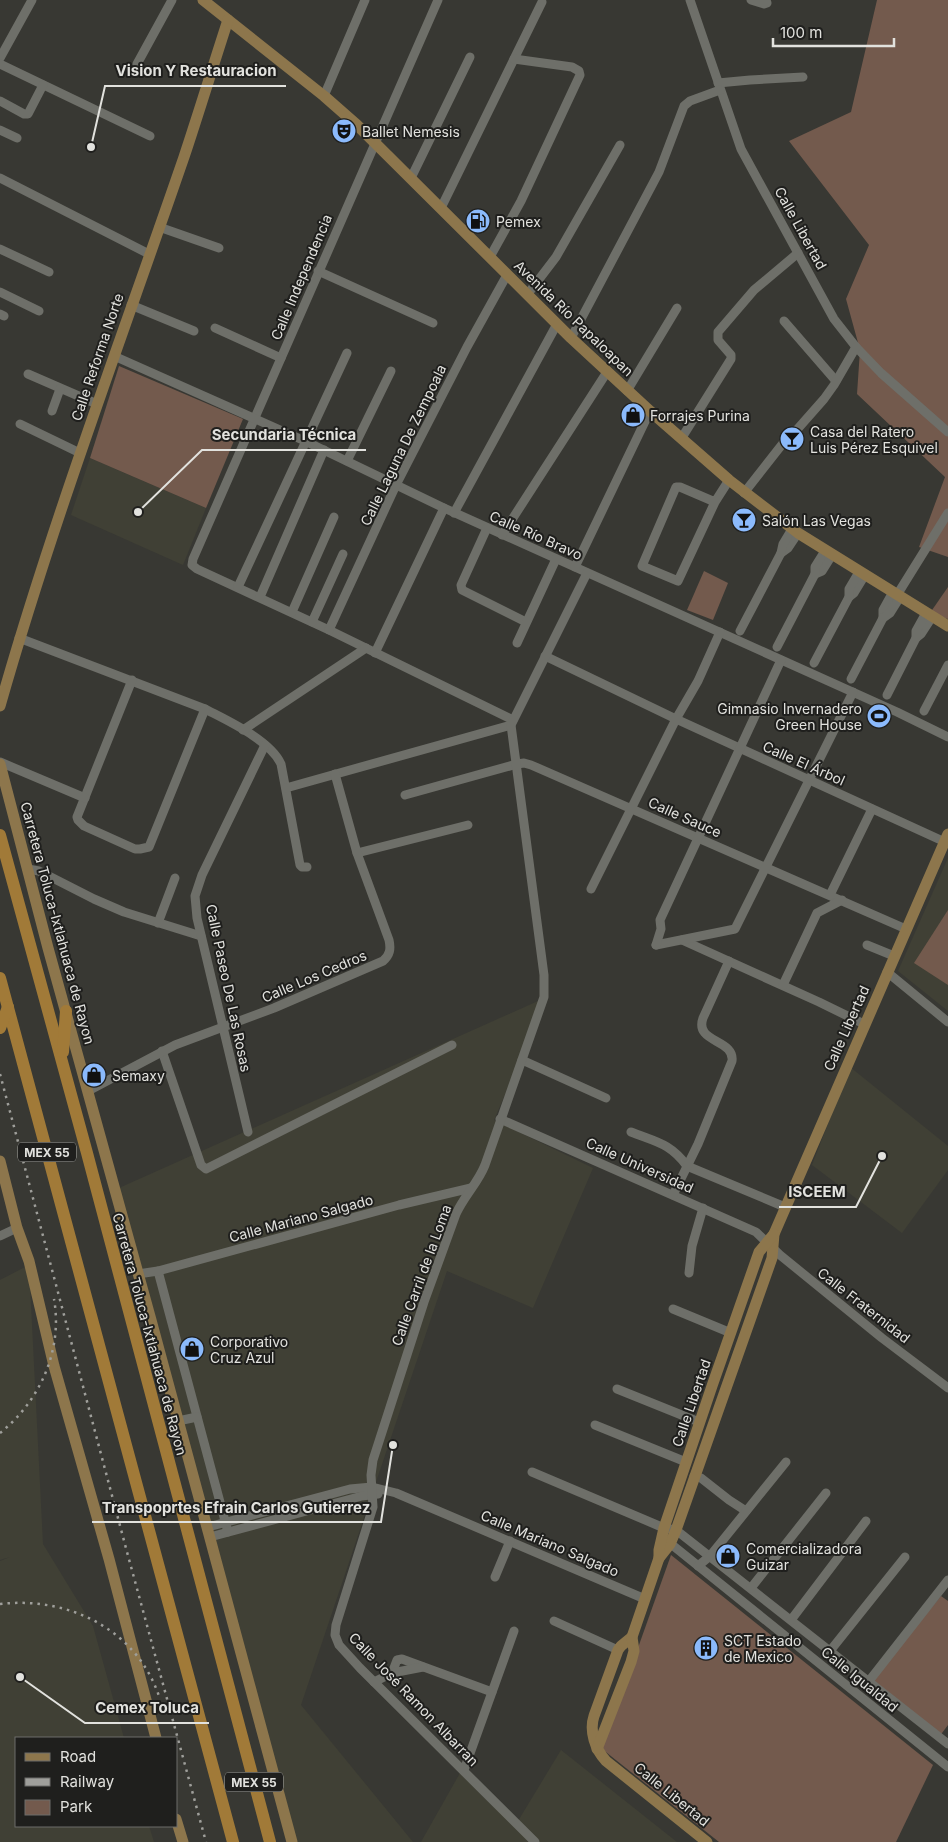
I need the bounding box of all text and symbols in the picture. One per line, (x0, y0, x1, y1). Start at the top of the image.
scale bar (773, 15, 894, 47)
text: 100 m (780, 23, 822, 42)
callout: Vision Y Restauracion (105, 56, 286, 86)
text: Vision Y Restauracion (116, 61, 277, 80)
theatre icon: Ballet Nemesis (331, 118, 357, 144)
place label: Ballet Nemesis (362, 123, 460, 140)
street label: Calle Libertad (771, 184, 831, 272)
fuel station icon: Pemex (465, 208, 491, 234)
street label: Calle Independencia (267, 212, 335, 342)
place label: Pemex (496, 213, 541, 230)
street label: Avenida Río Papaloapan (511, 257, 637, 379)
street label: Calle Reforma Norte (67, 291, 127, 423)
street label: Calle Laguna De Zempoala (356, 362, 450, 528)
shop icon: Forrajes Purina (620, 402, 646, 428)
place label: Forrajes Purina (650, 407, 750, 424)
callout: Secundaria Técnica (202, 420, 366, 450)
place label: Casa del Ratero Luis Pérez Esquivel (810, 423, 938, 456)
text: Secundaria Técnica (212, 425, 356, 444)
bar icon: Casa del Ratero Luis Pérez Esquivel (779, 426, 805, 452)
street label: Calle Río Bravo (487, 507, 585, 563)
bar icon: Salón Las Vegas (731, 507, 757, 533)
place label: Salón Las Vegas (762, 512, 871, 529)
place label: Gimnasio Invernadero Green House (717, 700, 862, 733)
sports icon: Gimnasio Invernadero Green House (866, 703, 892, 729)
street label: Calle El Árbol (760, 737, 848, 789)
street label: Calle Sauce (646, 793, 724, 841)
street label: Carretera Toluca-Ixtlahuaca de Rayon (17, 800, 99, 1046)
street label: Calle Paseo De Las Rosas (203, 903, 255, 1073)
street label: Calle Los Cedros (259, 946, 369, 1006)
street label: Calle Libertad (820, 983, 872, 1073)
shop icon: Semaxy (81, 1062, 107, 1088)
place label: Semaxy (112, 1067, 165, 1084)
street label: Calle Universidad (584, 1134, 696, 1196)
road number: MEX 55 (18, 1142, 76, 1162)
callout: ISCEEM (779, 1177, 856, 1207)
text: ISCEEM (788, 1182, 846, 1201)
street label: Calle Mariano Salgado (227, 1191, 375, 1245)
street label: Calle Carril de la Loma (388, 1202, 454, 1348)
street label: Carretera Toluca-Ixtlahuaca de Rayon (109, 1211, 191, 1457)
street label: Calle Fraternidad (814, 1264, 914, 1346)
place label: Corporativo Cruz Azul (210, 1333, 288, 1366)
shop icon: Corporativo Cruz Azul (179, 1336, 205, 1362)
street label: Calle Libertad (668, 1357, 714, 1449)
callout: Transpoprtes Efrain Carlos Gutierrez (92, 1492, 381, 1522)
text: Transpoprtes Efrain Carlos Gutierrez (102, 1498, 370, 1517)
street label: Calle Mariano Salgado (478, 1506, 622, 1580)
place label: Comercializadora Guizar (746, 1540, 862, 1573)
shop icon: Comercializadora Guizar (715, 1543, 741, 1569)
street label: Calle José Ramon Albarran (346, 1629, 482, 1769)
place label: SCT Estado de Mexico (724, 1632, 801, 1665)
building icon: SCT Estado de Mexico (693, 1635, 719, 1661)
street label: Calle Igualdad (818, 1643, 902, 1715)
callout: Cemex Toluca (85, 1693, 209, 1723)
text: Cemex Toluca (95, 1698, 199, 1717)
legend (15, 1737, 178, 1827)
text: Road (60, 1747, 96, 1766)
street label: Calle Libertad (631, 1759, 713, 1829)
text: Railway (60, 1772, 115, 1791)
road number: MEX 55 (225, 1772, 283, 1791)
text: Park (60, 1797, 93, 1816)

